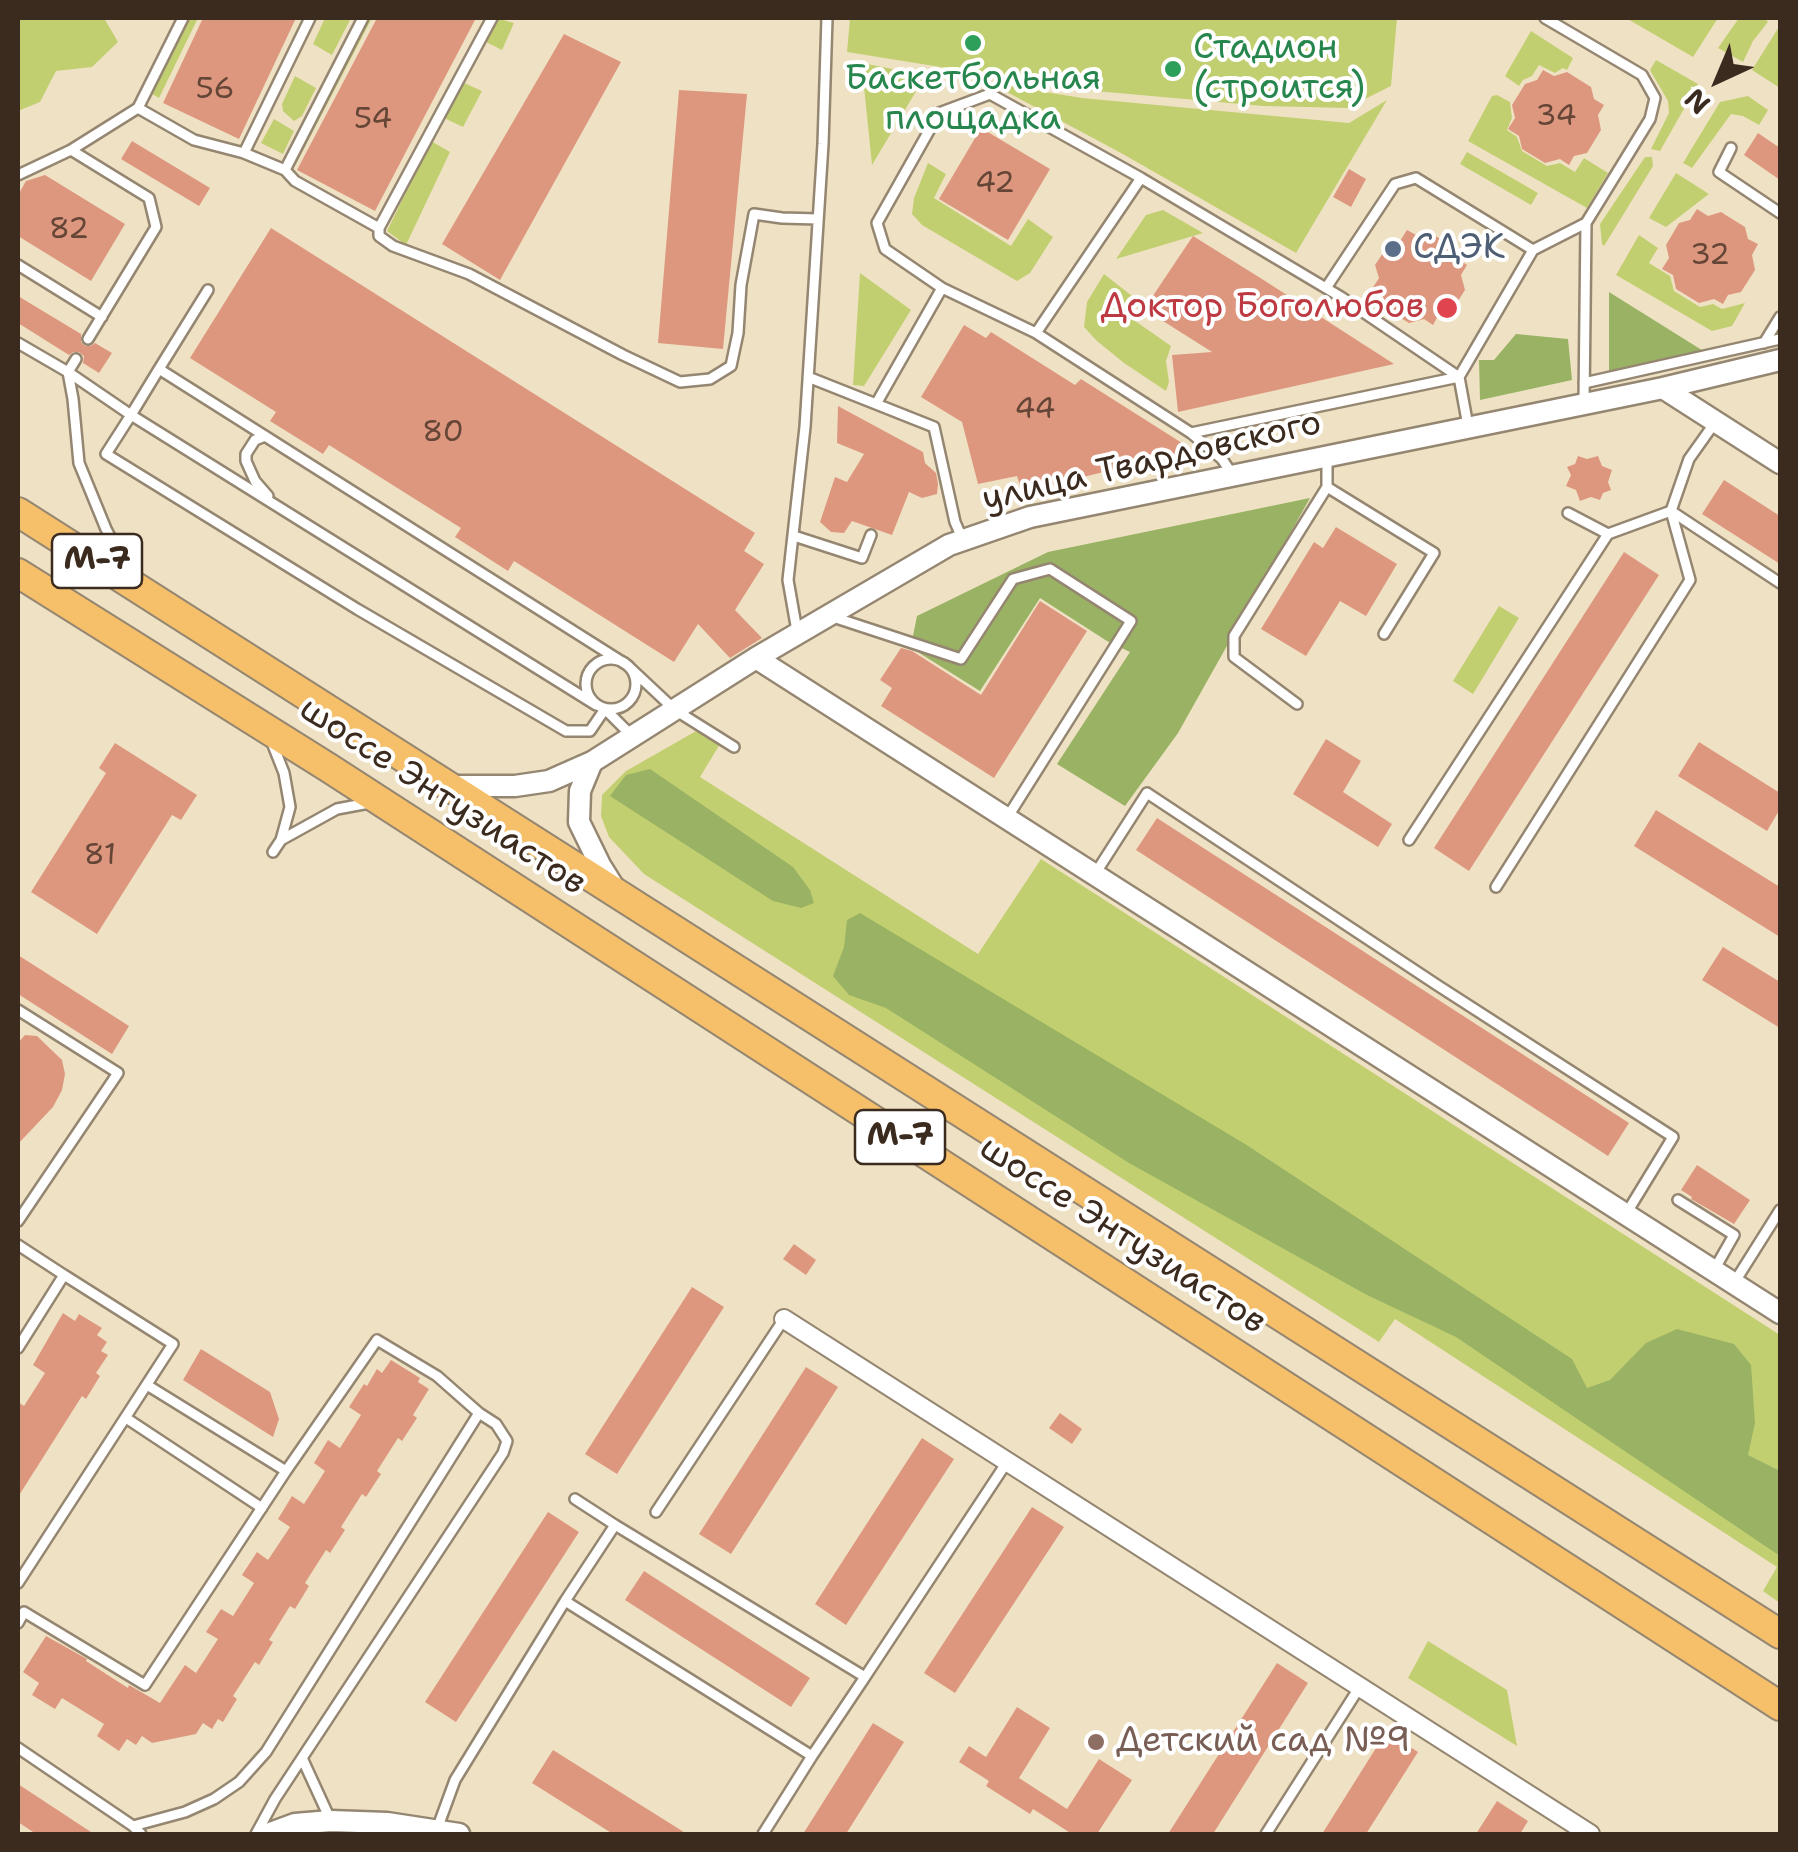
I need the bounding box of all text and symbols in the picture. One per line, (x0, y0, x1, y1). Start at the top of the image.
place label: Стадион (строится) (1193, 28, 1365, 110)
north arrow (1668, 30, 1768, 130)
marker: Баскетбольная площадка (962, 32, 984, 54)
marker: Стадион (строится) (1162, 58, 1184, 80)
place label: Баскетбольная площадка (845, 59, 1101, 141)
house number: 56 (196, 72, 234, 108)
text: N (1676, 80, 1718, 123)
house number: 34 (1536, 99, 1576, 135)
house number: 54 (354, 102, 392, 138)
house number: 42 (975, 166, 1015, 202)
house number: 82 (49, 212, 89, 248)
place label: СДЭК (1413, 228, 1505, 270)
marker: СДЭК (1382, 238, 1404, 260)
house number: 32 (1690, 238, 1730, 274)
place label: Доктор Боголюбов (1100, 287, 1424, 329)
marker: Доктор Боголюбов (1434, 295, 1460, 321)
house number: 44 (1014, 392, 1056, 428)
street label: улица Твардовского (978, 403, 1326, 521)
house number: 80 (422, 415, 464, 451)
road number: М-7 (52, 534, 142, 588)
street label: шоссе Энтузиастов (291, 689, 593, 905)
house number: 81 (84, 838, 116, 874)
road number: М-7 (855, 1110, 945, 1164)
street label: шоссе Энтузиастов (971, 1128, 1273, 1344)
place label: Детский сад №9 (1116, 1721, 1410, 1763)
marker: Детский сад №9 (1085, 1731, 1107, 1753)

